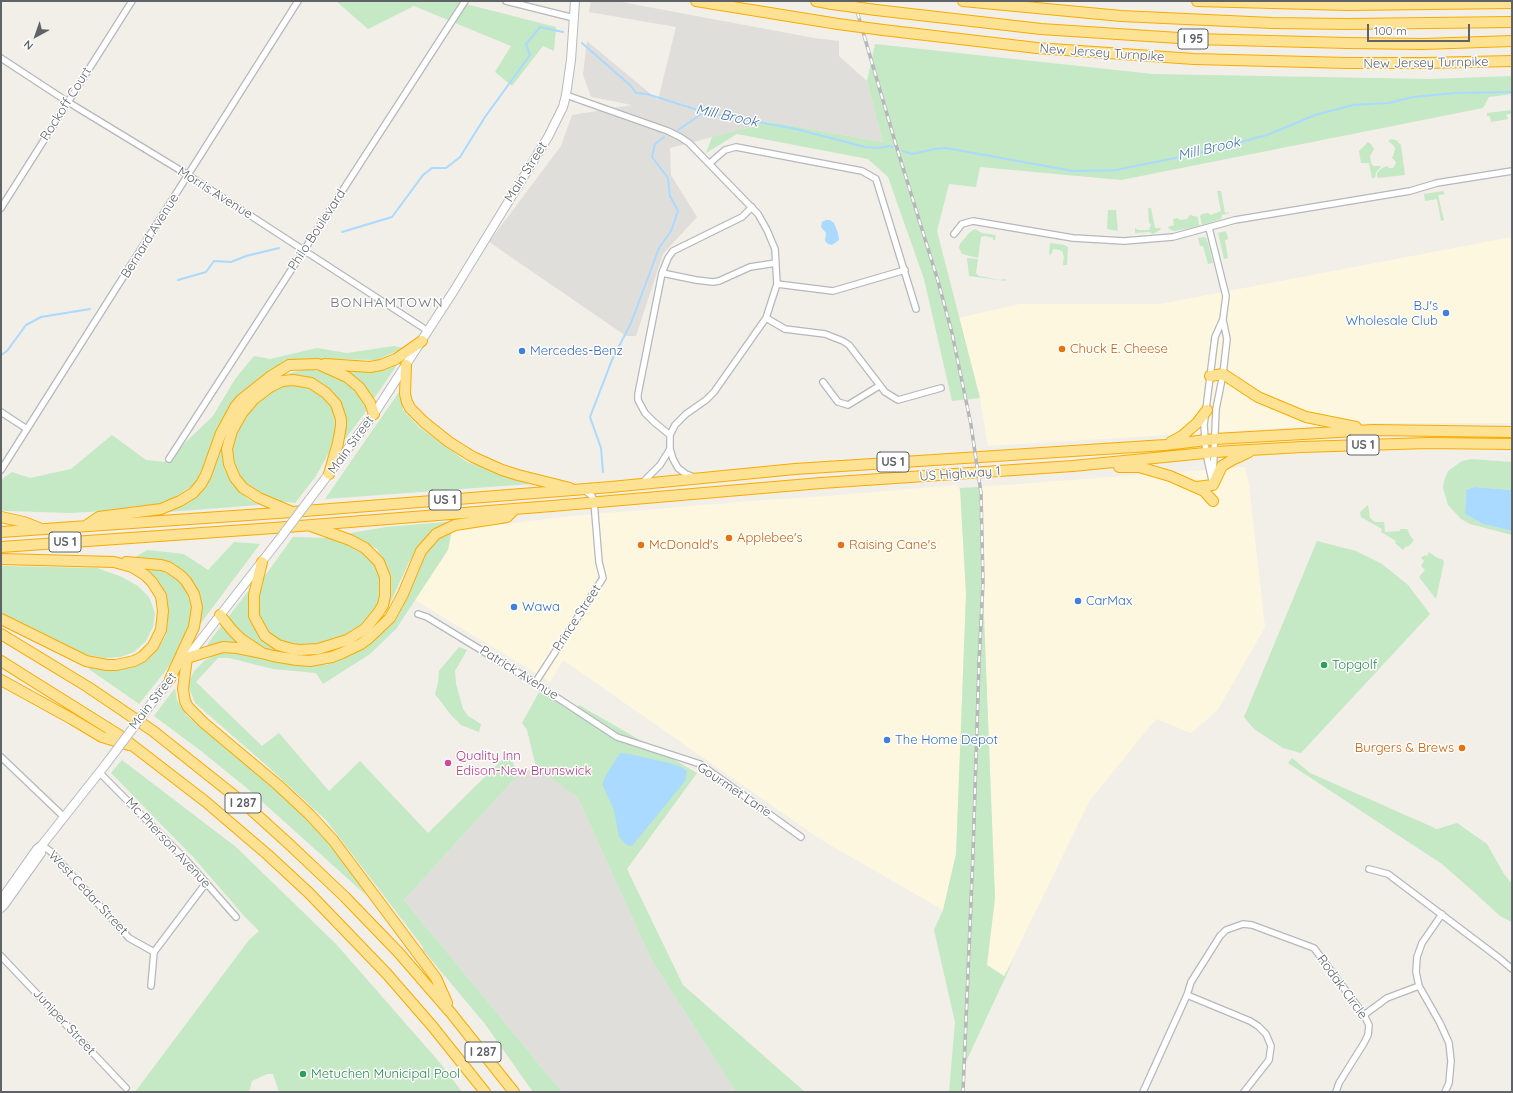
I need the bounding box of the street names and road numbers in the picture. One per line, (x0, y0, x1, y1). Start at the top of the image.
road number: I 95 (1178, 29, 1208, 49)
street label: New Jersey Turnpike (1039, 41, 1165, 65)
street label: New Jersey Turnpike (1363, 54, 1489, 72)
street label: Rockoff Court (37, 64, 95, 144)
street label: Main Street (501, 139, 551, 205)
street label: Morris Avenue (175, 164, 255, 222)
street label: Philo Boulevard (285, 187, 349, 273)
street label: Bernard Avenue (118, 191, 182, 281)
street label: Main Street (325, 413, 377, 477)
road number: US 1 (1347, 435, 1379, 455)
road number: US 1 (877, 452, 909, 472)
street label: US Highway 1 (919, 463, 1001, 485)
road number: US 1 (429, 490, 461, 510)
road number: US 1 (49, 532, 81, 552)
street label: Prince Street (550, 582, 604, 654)
street label: Patrick Avenue (477, 643, 561, 703)
street label: Main Street (126, 669, 180, 733)
street label: Gourmet Lane (694, 759, 774, 821)
road number: I 287 (225, 793, 261, 813)
street label: Mc Pherson Avenue (122, 795, 214, 891)
street label: West Cedar Street (45, 848, 131, 938)
street label: Rodak Circle (1313, 952, 1371, 1022)
street label: Juniper Street (30, 986, 98, 1058)
road number: I 287 (465, 1042, 501, 1062)

